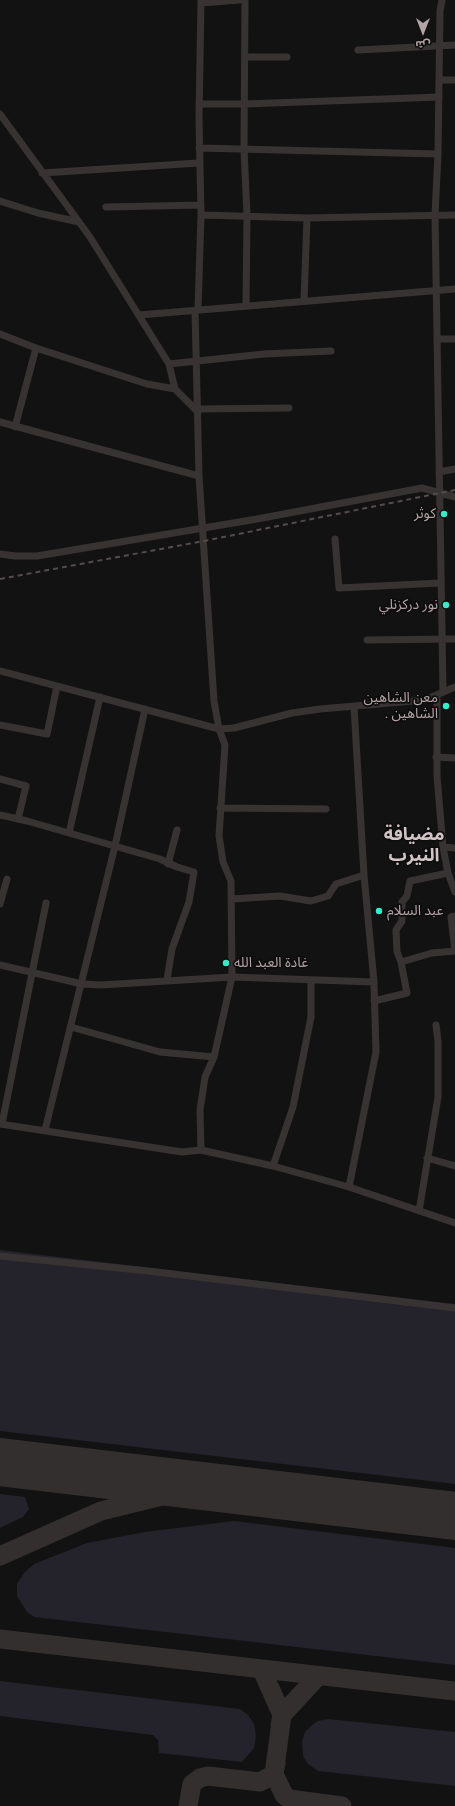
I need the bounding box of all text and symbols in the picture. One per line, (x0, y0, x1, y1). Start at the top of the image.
north arrow (403, 12, 443, 52)
text: ش (415, 38, 431, 51)
place label: كوثر (414, 506, 436, 522)
marker: كوثر (439, 509, 449, 519)
place label: نور دركزنلي (379, 597, 438, 613)
marker: نور دركزنلي (441, 600, 451, 610)
place label: معن الشاهين . الشاهين (363, 690, 438, 722)
marker: معن الشاهين . الشاهين (441, 701, 451, 711)
district label: مضيافة النيرب (384, 824, 444, 866)
place label: عبد السلام (387, 903, 444, 919)
marker: عبد السلام (374, 906, 384, 916)
place label: غادة العبد الله (234, 955, 308, 971)
marker: غادة العبد الله (221, 958, 231, 968)

